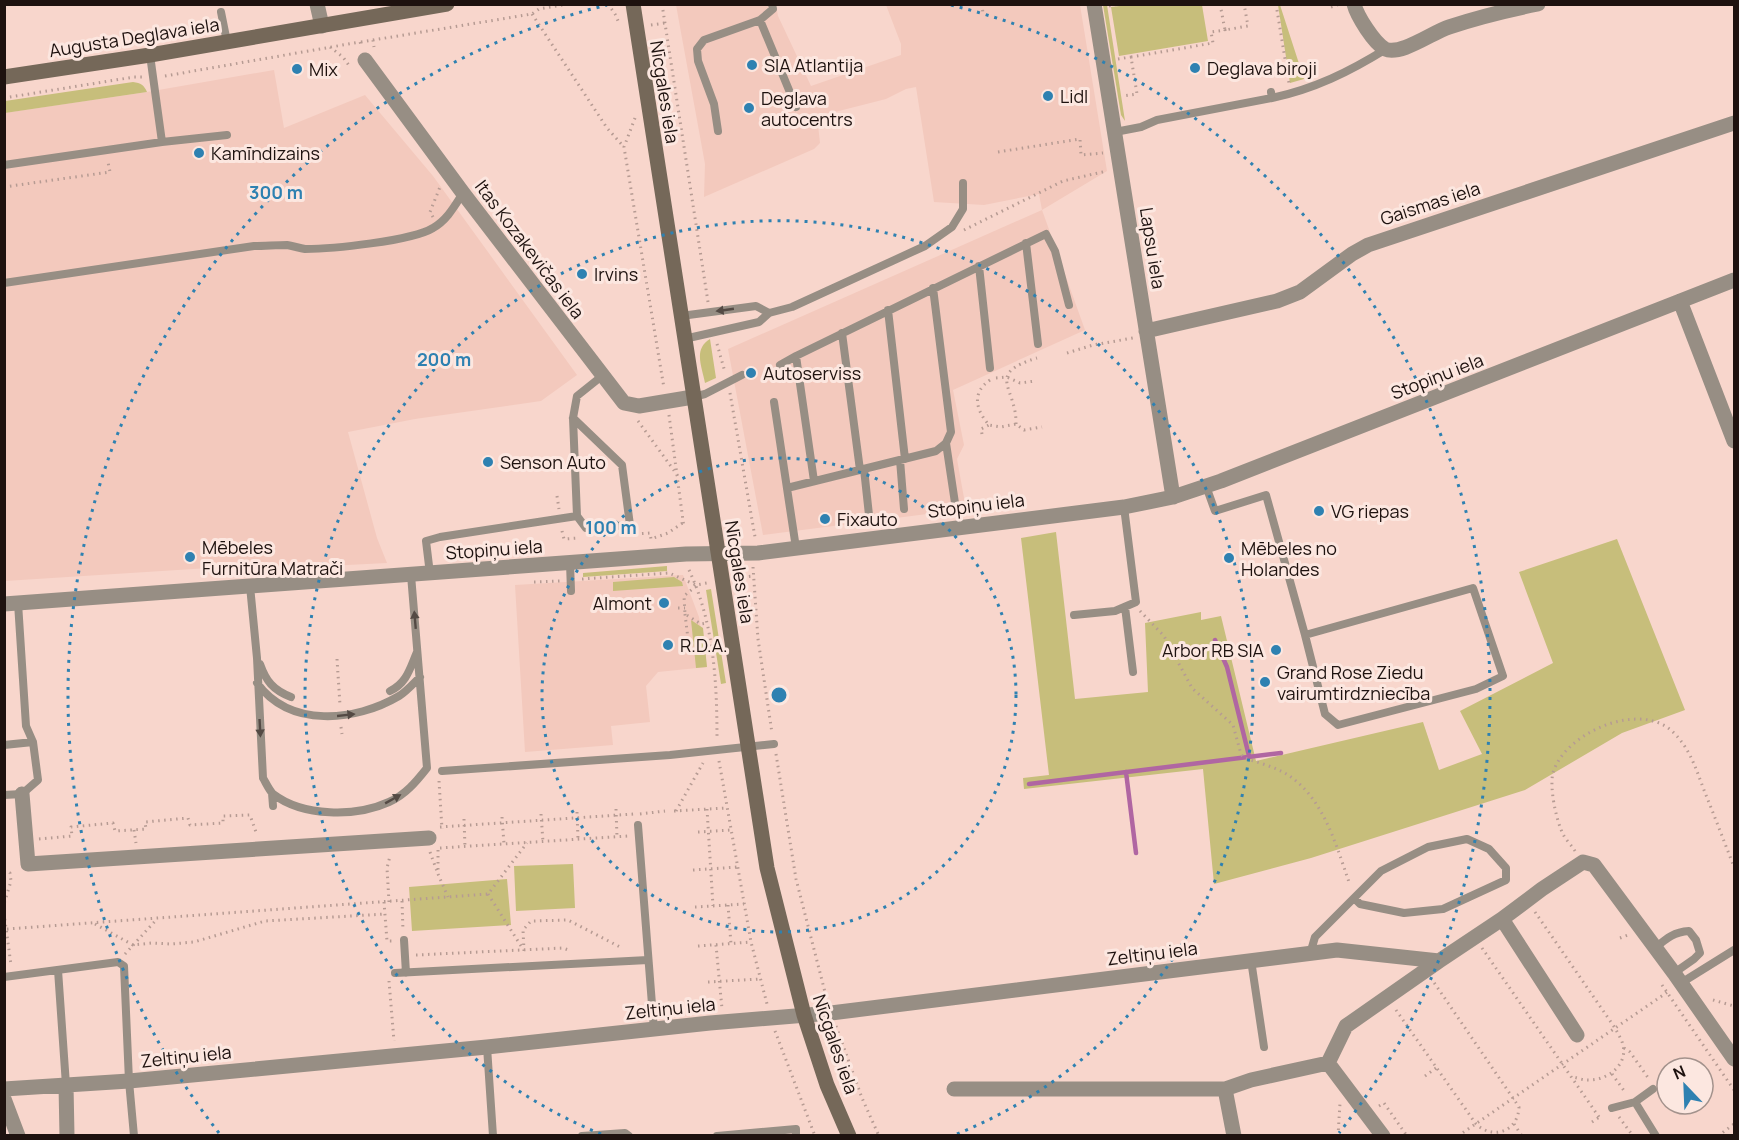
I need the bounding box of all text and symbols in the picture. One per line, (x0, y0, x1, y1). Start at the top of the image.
street label: Augusta Deglava iela (47, 12, 221, 62)
street label: Nīcgales iela (645, 39, 685, 145)
place label: SIA Atlantija (764, 53, 863, 77)
place label: Deglava biroji (1207, 56, 1317, 80)
place label: Mix (309, 57, 338, 81)
marker: SIA Atlantija (745, 58, 759, 72)
marker: Deglava biroji (1188, 61, 1202, 75)
marker: Mix (290, 62, 304, 76)
place label: Lidl (1060, 84, 1088, 108)
place label: Deglava autocentrs (761, 86, 853, 131)
marker: Lidl (1041, 89, 1055, 103)
marker: Deglava autocentrs (742, 101, 756, 115)
place label: Kamīndizains (211, 141, 320, 165)
marker: Kamīndizains (192, 146, 206, 160)
street label: Itas Kozakevičas iela (470, 175, 590, 323)
street label: Gaismas iela (1377, 176, 1483, 230)
text: 300 m (249, 180, 303, 204)
street label: Lapsu iela (1135, 205, 1171, 291)
place label: Irvins (594, 262, 638, 286)
marker: Irvins (575, 267, 589, 281)
one-way arrow (716, 306, 735, 315)
text: 200 m (417, 347, 471, 371)
street label: Stopiņu iela (1387, 347, 1487, 405)
place label: Autoserviss (763, 361, 861, 385)
marker: Autoserviss (744, 366, 758, 380)
place label: Senson Auto (500, 450, 606, 474)
marker: Senson Auto (481, 455, 495, 469)
street label: Stopiņu iela (926, 487, 1026, 523)
place label: VG riepas (1331, 499, 1409, 523)
marker: VG riepas (1312, 504, 1326, 518)
place label: Fixauto (837, 507, 898, 531)
marker: Fixauto (818, 512, 832, 526)
text: 100 m (585, 515, 637, 539)
street label: Nīcgales iela (720, 519, 760, 625)
street label: Stopiņu iela (445, 534, 543, 564)
place label: Mēbeles Furnitūra Matrači (202, 535, 343, 580)
place label: Mēbeles no Holandes (1241, 536, 1337, 581)
marker: Mēbeles Furnitūra Matrači (183, 550, 197, 564)
marker: Mēbeles no Holandes (1222, 551, 1236, 565)
place label: Almont (593, 591, 652, 615)
marker: Almont (657, 596, 671, 610)
one-way arrow (410, 611, 420, 630)
place label: R.D.A. (680, 633, 728, 657)
marker: R.D.A. (661, 638, 675, 652)
place label: Arbor RB SIA (1162, 638, 1265, 662)
marker: Arbor RB SIA (1269, 643, 1283, 657)
place label: Grand Rose Ziedu vairumtirdzniecība (1277, 660, 1430, 705)
marker: Grand Rose Ziedu vairumtirdzniecība (1258, 675, 1272, 689)
centre of rings (769, 685, 789, 705)
one-way arrow (337, 710, 356, 720)
one-way arrow (255, 719, 264, 738)
one-way arrow (385, 794, 402, 804)
street label: Zeltiņu iela (1105, 936, 1199, 970)
street label: Zeltiņu iela (623, 991, 717, 1025)
street label: Nīcgales iela (808, 991, 864, 1097)
street label: Zeltiņu iela (139, 1039, 233, 1073)
north arrow (1655, 1056, 1715, 1116)
text: N (1670, 1060, 1689, 1085)

